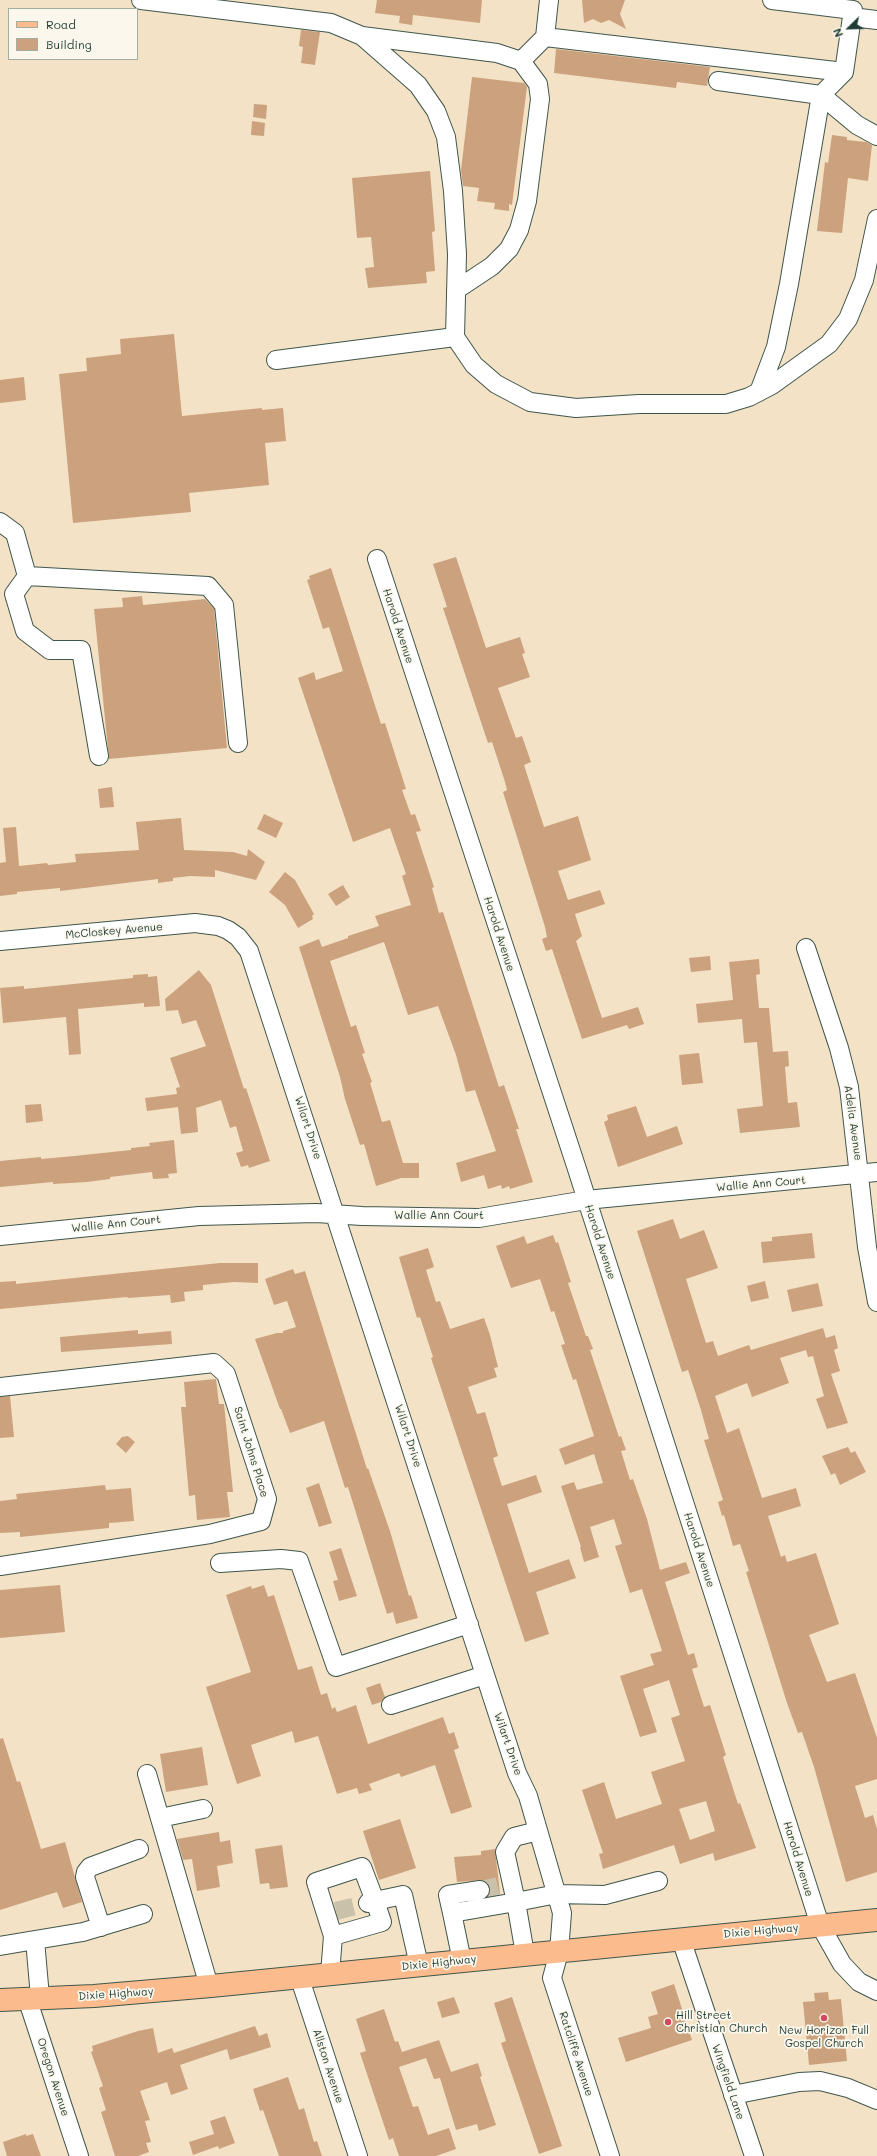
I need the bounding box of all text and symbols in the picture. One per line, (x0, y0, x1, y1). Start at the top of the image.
legend (8, 8, 138, 60)
north arrow (829, 8, 869, 48)
text: Road (46, 16, 76, 32)
text: N (829, 26, 846, 40)
text: Building (46, 36, 92, 52)
street label: Harold Avenue (380, 587, 416, 665)
street label: Harold Avenue (481, 895, 517, 973)
street label: McCloskey Avenue (65, 920, 163, 942)
street label: Adelia Avenue (841, 1084, 865, 1162)
street label: Wilart Drive (292, 1095, 324, 1161)
street label: Wallie Ann Court (716, 1174, 806, 1194)
street label: Harold Avenue (582, 1203, 618, 1281)
street label: Wallie Ann Court (394, 1209, 484, 1223)
street label: Wallie Ann Court (71, 1213, 161, 1235)
street label: Wilart Drive (392, 1403, 424, 1469)
street label: Saint Johns Place (231, 1405, 271, 1499)
street label: Harold Avenue (681, 1511, 717, 1589)
street label: Wilart Drive (491, 1711, 525, 1777)
street label: Harold Avenue (780, 1820, 816, 1898)
street label: Dixie Highway (723, 1921, 799, 1941)
street label: Dixie Highway (401, 1953, 477, 1973)
street label: Dixie Highway (78, 1985, 154, 2003)
place label: Hill Street Christian Church (676, 2009, 767, 2035)
street label: Ratcliffe Avenue (556, 2010, 596, 2098)
marker: New Horizon Full Gospel Church (819, 2013, 829, 2023)
marker: Hill Street Christian Church (663, 2017, 673, 2027)
place label: New Horizon Full Gospel Church (779, 2024, 869, 2050)
street label: Allston Avenue (310, 2027, 346, 2105)
street label: Oregon Avenue (34, 2036, 72, 2118)
street label: Wingfield Lane (709, 2043, 747, 2121)

